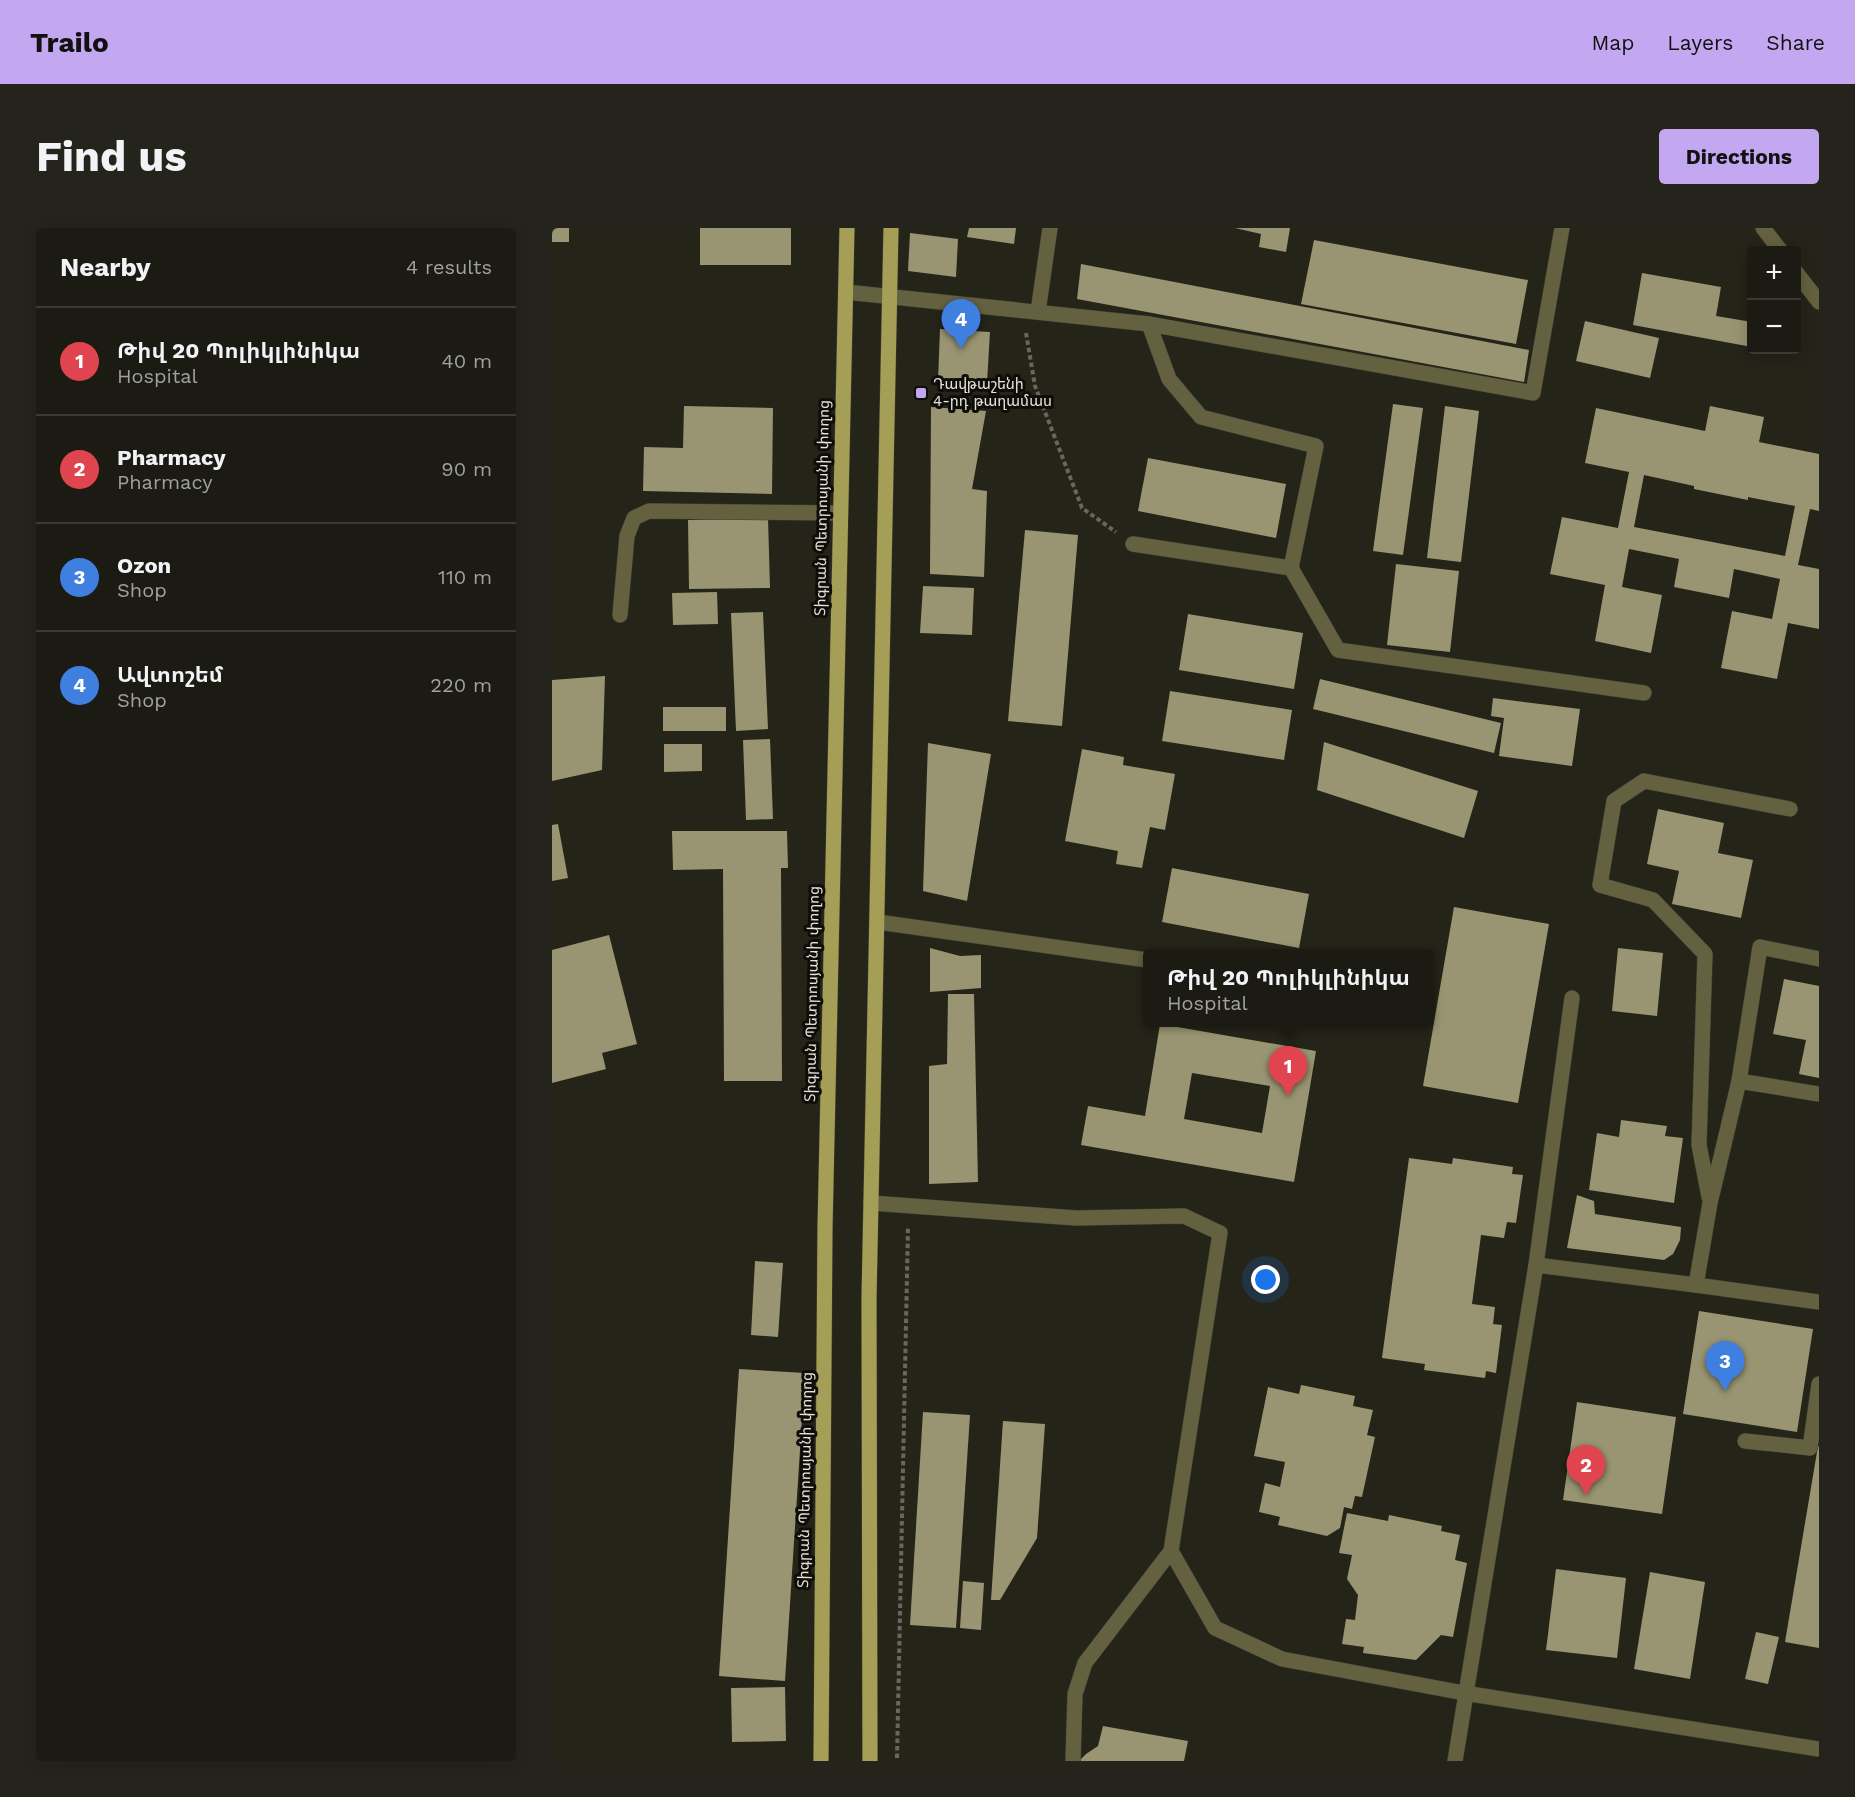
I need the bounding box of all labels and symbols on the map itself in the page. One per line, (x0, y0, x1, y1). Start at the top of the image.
pin: 4 (942, 300, 980, 349)
place label: Դավթաշենի 4-րդ թաղամաս (933, 375, 1052, 410)
marker: Դավթաշենի 4-րդ թաղամաս (914, 386, 928, 400)
street label: Տիգրան Պետրոսյանի փողոց (811, 400, 833, 616)
street label: Տիգրան Պետրոսյանի փողոց (801, 886, 823, 1102)
pin: 1 (1268, 1046, 1308, 1096)
your location (1251, 1265, 1280, 1294)
pin: 3 (1706, 1342, 1744, 1391)
street label: Տիգրան Պետրոսյանի փողոց (794, 1372, 816, 1588)
pin: 2 (1566, 1446, 1606, 1495)

